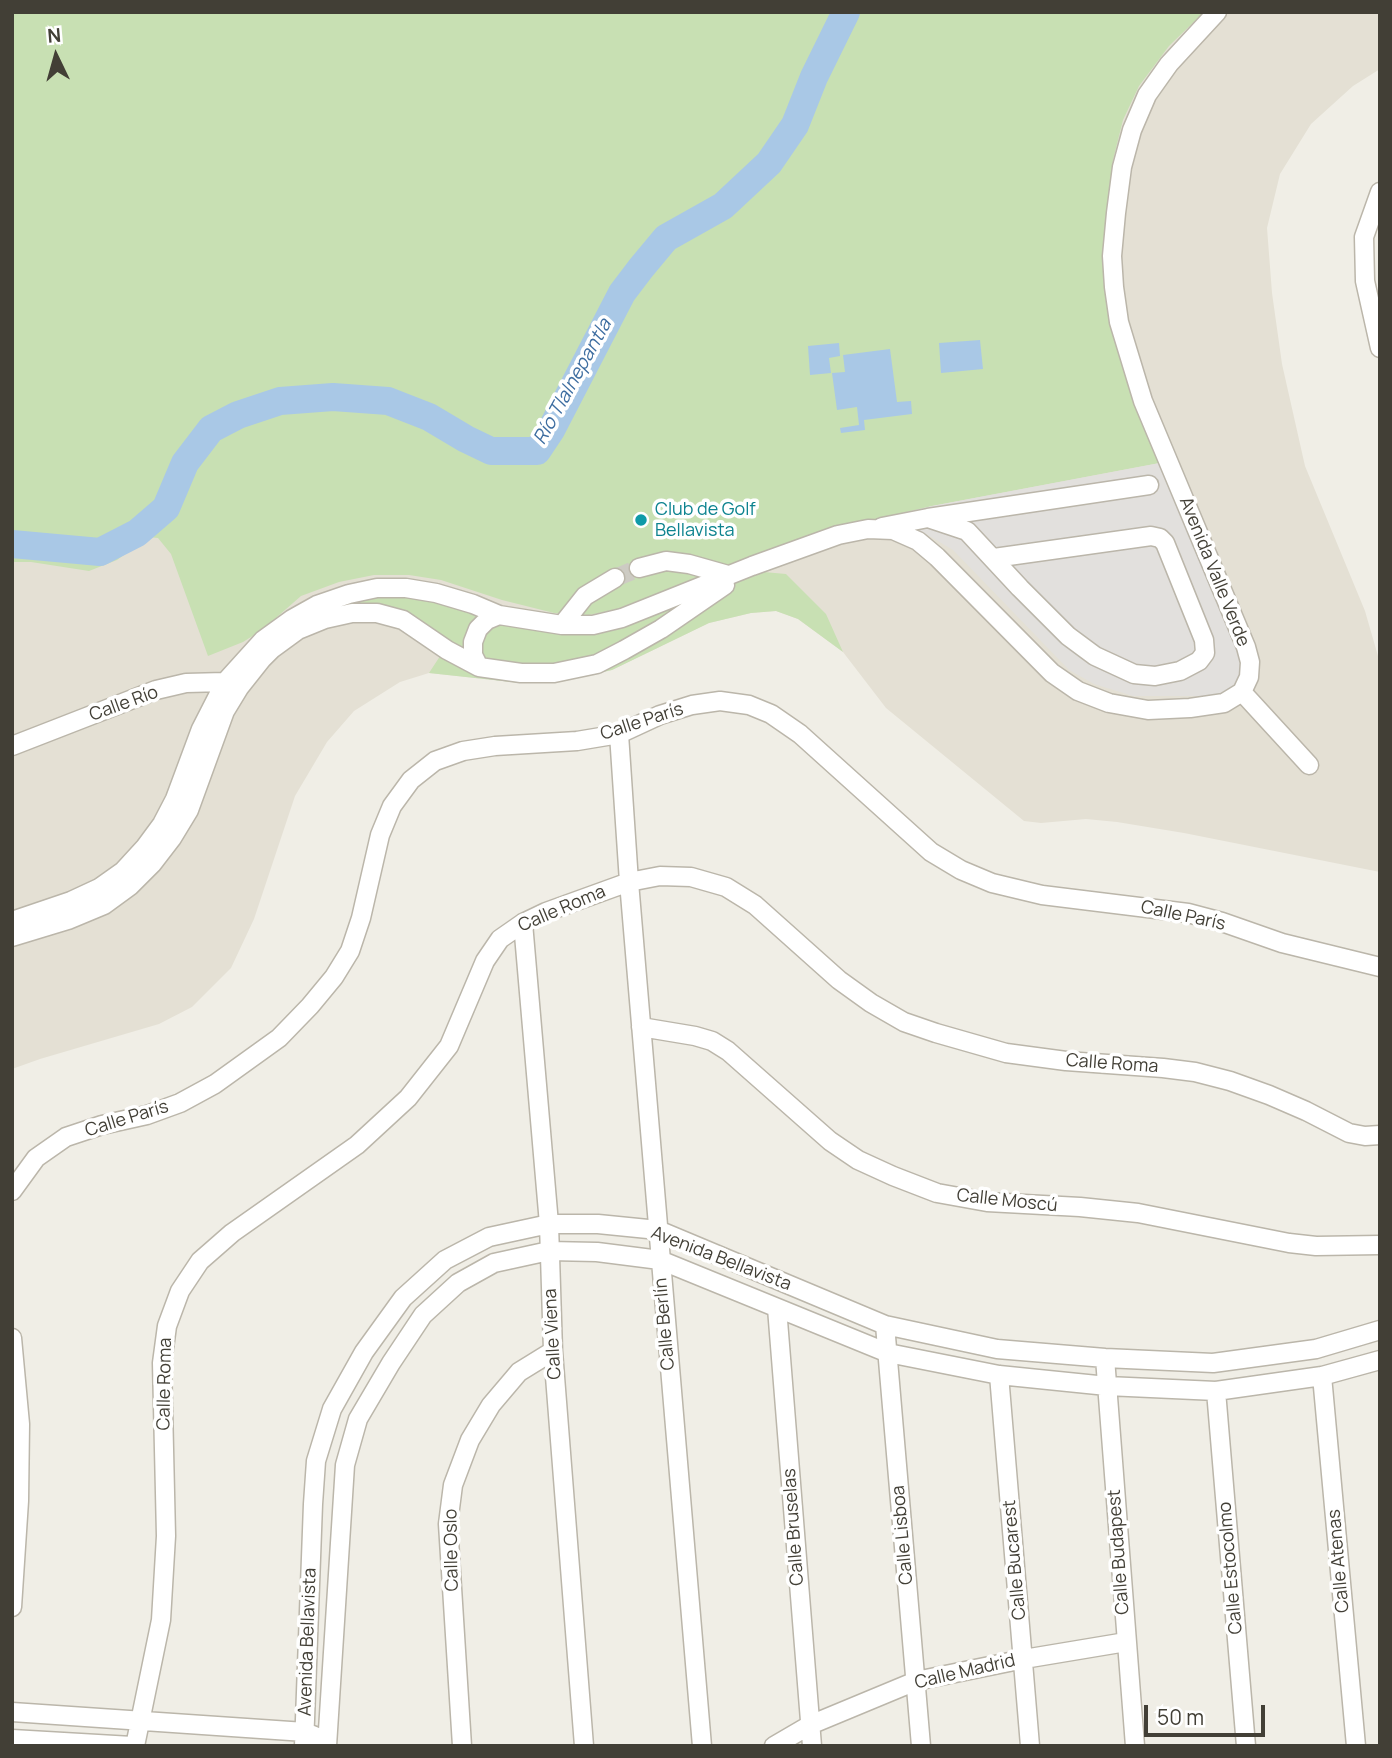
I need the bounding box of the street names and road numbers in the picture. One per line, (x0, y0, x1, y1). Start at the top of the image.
street label: Avenida Valle Verde (1174, 494, 1254, 650)
street label: Calle Río (87, 682, 161, 726)
street label: Calle París (598, 698, 686, 746)
street label: Calle Roma (515, 881, 609, 937)
street label: Calle París (1139, 896, 1227, 936)
street label: Calle Roma (1065, 1050, 1159, 1078)
street label: Calle París (83, 1096, 171, 1142)
street label: Calle Moscú (956, 1185, 1058, 1217)
street label: Avenida Bellavista (648, 1222, 794, 1296)
street label: Calle Berlín (650, 1277, 680, 1371)
street label: Calle Viena (540, 1288, 566, 1380)
street label: Calle Roma (153, 1337, 177, 1431)
street label: Calle Bruselas (779, 1468, 809, 1586)
street label: Calle Lisboa (888, 1484, 918, 1586)
street label: Calle Budapest (1104, 1489, 1134, 1615)
street label: Calle Bucarest (999, 1499, 1031, 1621)
street label: Calle Estocolmo (1214, 1501, 1248, 1635)
street label: Calle Oslo (440, 1508, 464, 1592)
street label: Calle Atenas (1324, 1508, 1354, 1614)
street label: Avenida Bellavista (295, 1567, 321, 1717)
street label: Calle Madrid (913, 1650, 1017, 1694)

